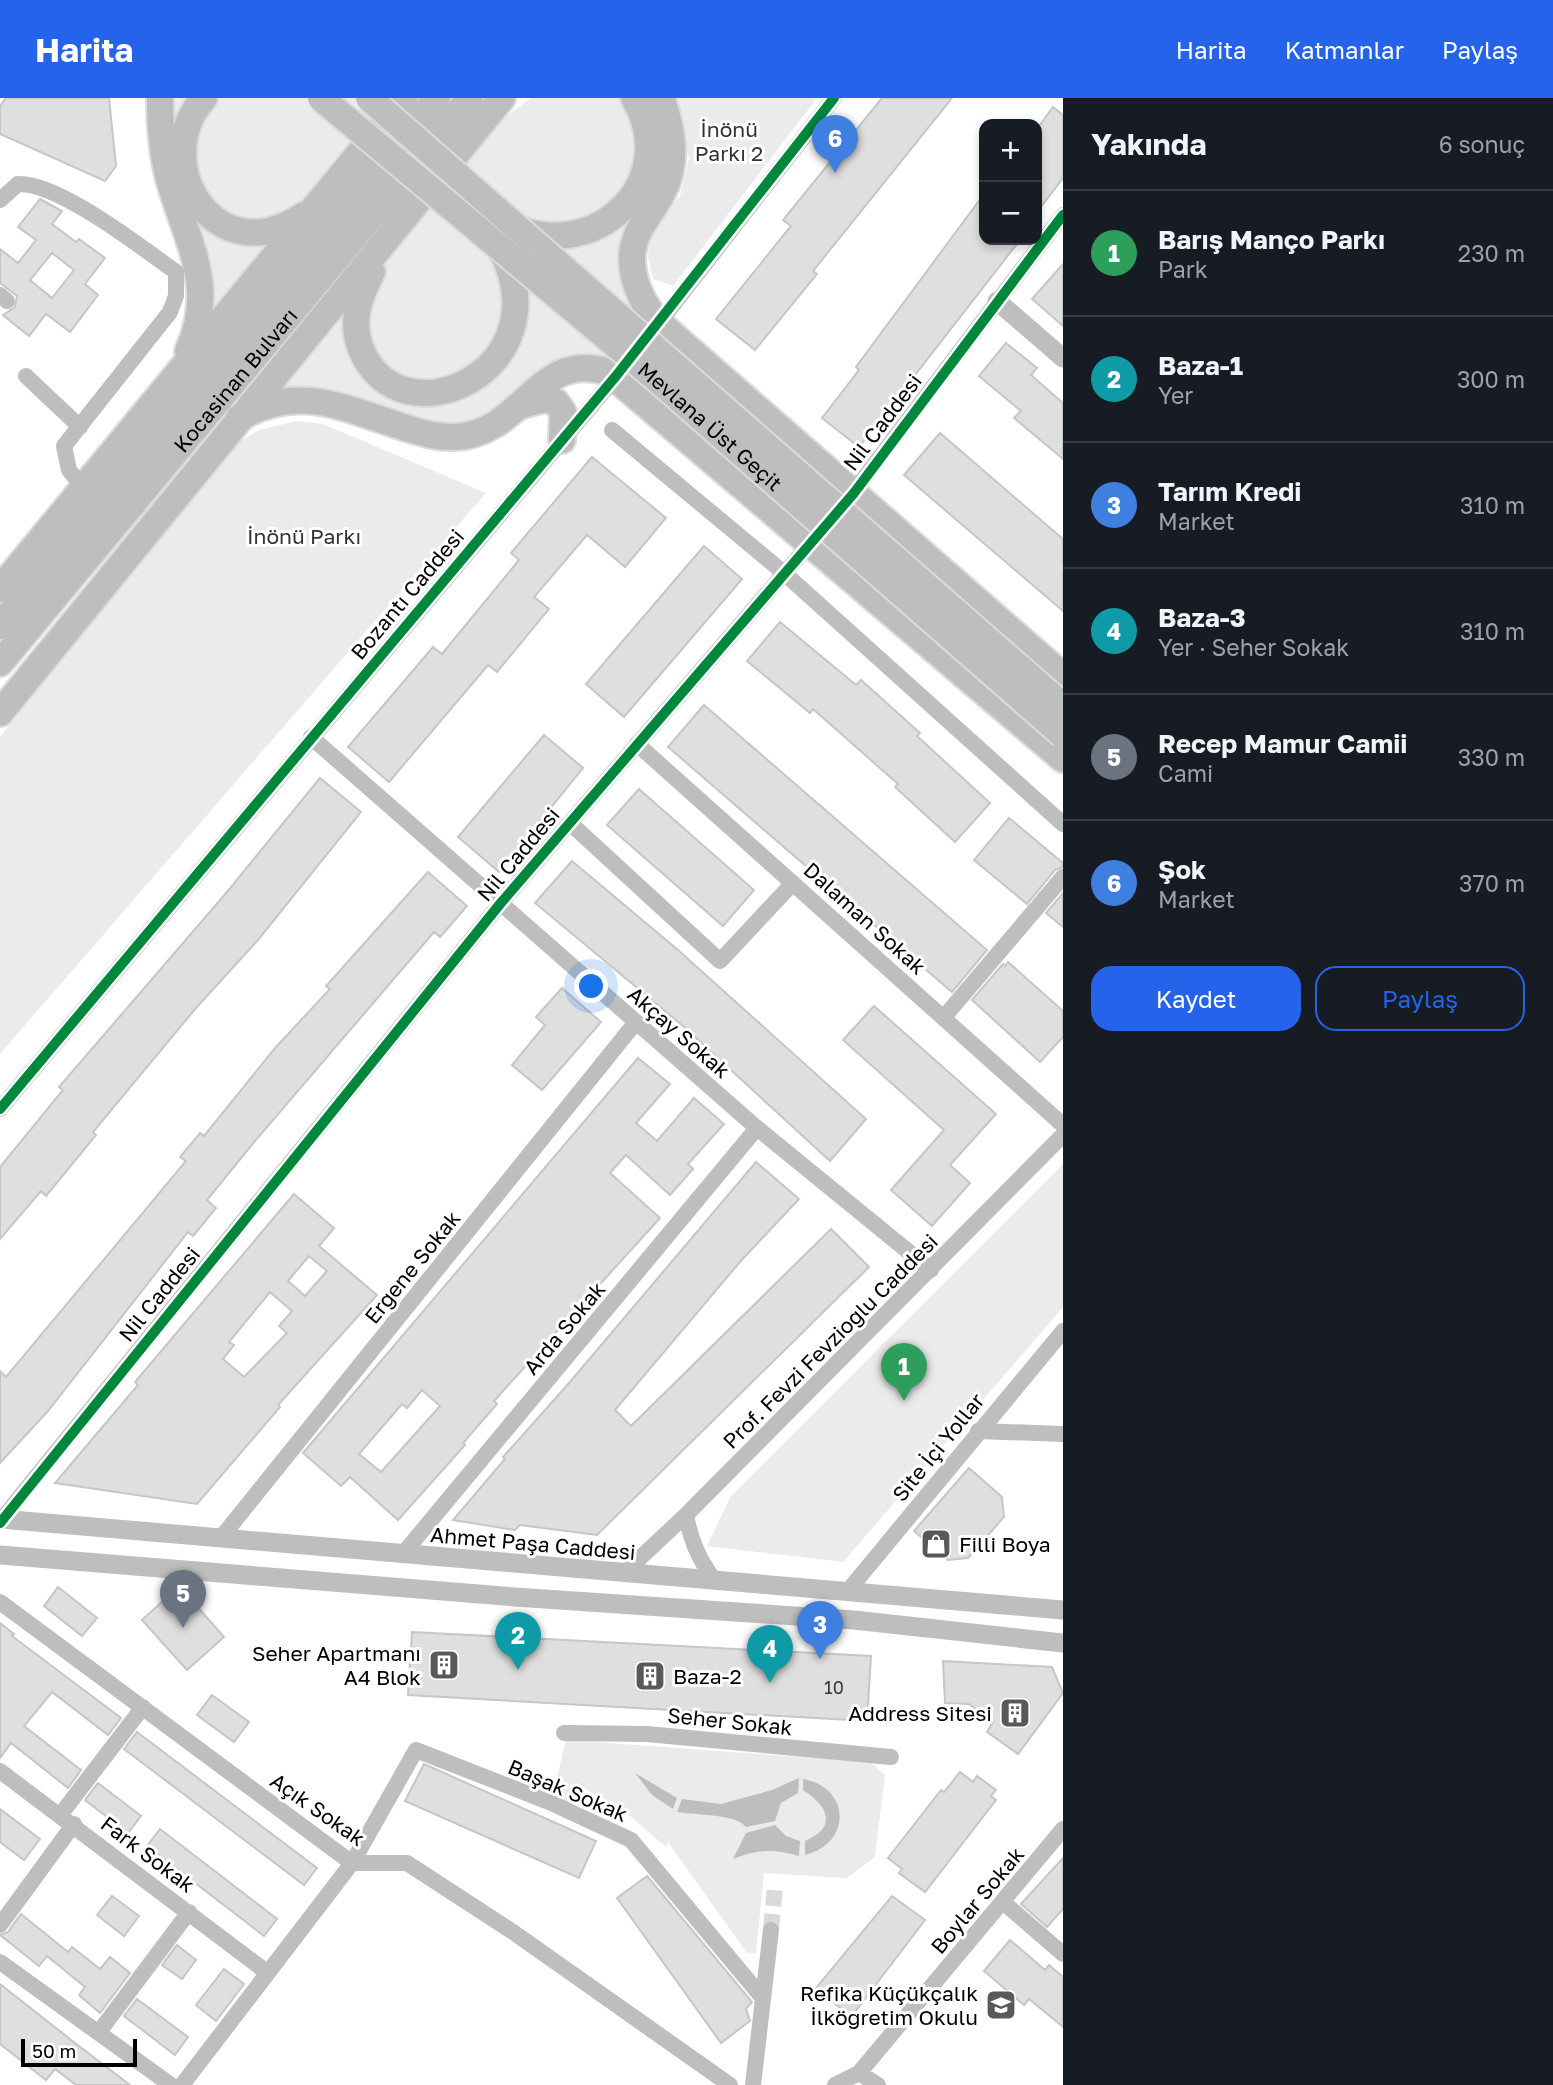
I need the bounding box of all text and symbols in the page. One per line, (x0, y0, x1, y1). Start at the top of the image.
text: Harita (35, 30, 133, 69)
text: Harita (1176, 35, 1247, 64)
text: Katmanlar (1285, 35, 1404, 64)
text: Paylaş (1442, 35, 1518, 64)
pin: 6 (812, 115, 858, 173)
park label: İnönü Parkı 2 (695, 116, 763, 166)
map controls (979, 119, 1042, 245)
button: + (979, 119, 1042, 182)
text: Yakında (1091, 126, 1207, 162)
text: 6 sonuç (1439, 130, 1525, 158)
button: − (979, 182, 1042, 245)
text: Barış Manço Parkı (1158, 224, 1385, 255)
text: 1 (1108, 239, 1120, 267)
text: 230 m (1458, 239, 1525, 267)
text: Park (1158, 255, 1208, 283)
street label: Kocasinan Bulvarı (168, 303, 303, 457)
text: Baza-1 (1158, 350, 1243, 381)
street label: Mevlana Üst Geçit (633, 356, 788, 496)
text: 2 (1107, 365, 1121, 393)
text: 300 m (1457, 365, 1525, 393)
street label: Nil Caddesi (837, 368, 927, 476)
text: Yer (1158, 381, 1193, 409)
text: Tarım Kredi (1158, 476, 1301, 507)
text: 3 (1107, 491, 1121, 519)
text: 310 m (1460, 491, 1525, 519)
text: Market (1158, 507, 1235, 535)
park label: İnönü Parkı (247, 523, 361, 549)
street label: Bozantı Caddesi (345, 524, 469, 664)
text: Baza-3 (1158, 602, 1246, 633)
text: 4 (1107, 617, 1121, 645)
text: 310 m (1460, 617, 1525, 645)
text: Yer · Seher Sokak (1158, 633, 1349, 661)
text: Recep Mamur Camii (1158, 728, 1407, 759)
text: 5 (1107, 743, 1121, 771)
text: 330 m (1458, 743, 1525, 771)
text: Cami (1158, 759, 1213, 787)
street label: Nil Caddesi (471, 802, 565, 906)
text: Şok (1158, 854, 1206, 885)
street label: Dalaman Sokak (799, 856, 931, 980)
text: 6 (1107, 869, 1121, 897)
text: 370 m (1459, 869, 1525, 897)
text: Market (1158, 885, 1235, 913)
button: Kaydet (1091, 966, 1301, 1031)
button: Paylaş (1315, 966, 1525, 1031)
your location (574, 969, 608, 1003)
street label: Akçay Sokak (623, 981, 735, 1084)
street label: Ergene Sokak (359, 1205, 466, 1329)
street label: Prof. Fevzi Fevzioğlu Caddesi (717, 1228, 943, 1454)
street label: Nil Caddesi (113, 1241, 205, 1347)
street label: Arda Sokak (518, 1276, 611, 1380)
pin: 1 (881, 1343, 927, 1401)
street label: Site İçi Yollar (886, 1388, 990, 1506)
street label: Ahmet Paşa Caddesi (429, 1521, 637, 1565)
shop icon: Filli Boya (919, 1527, 953, 1561)
place label: Filli Boya (959, 1531, 1051, 1557)
pin: 5 (160, 1570, 206, 1628)
pin: 3 (797, 1601, 843, 1659)
pin: 2 (495, 1612, 541, 1670)
pin: 4 (747, 1625, 793, 1683)
place label: Seher Apartmanı A4 Blok (252, 1640, 421, 1690)
building icon: Seher Apartmanı A4 Blok (427, 1648, 461, 1682)
building icon: Baza-2 (633, 1659, 667, 1693)
place label: Baza-2 (673, 1663, 742, 1689)
house number: 10 (824, 1676, 844, 1698)
building icon: Address Sitesi (998, 1696, 1032, 1730)
place label: Address Sitesi (848, 1700, 992, 1726)
street label: Seher Sokak (666, 1702, 794, 1741)
street label: Başak Sokak (504, 1753, 632, 1827)
street label: Açık Sokak (266, 1767, 370, 1851)
street label: Fark Sokak (96, 1810, 200, 1898)
street label: Boylar Sokak (925, 1841, 1029, 1959)
place label: Refika Küçükçalık İlköğretim Okulu (800, 1980, 978, 2030)
school or university icon: Refika Küçükçalık İlköğretim Okulu (984, 1988, 1018, 2022)
scale bar (21, 2036, 136, 2068)
text: 50 m (32, 2039, 76, 2062)

